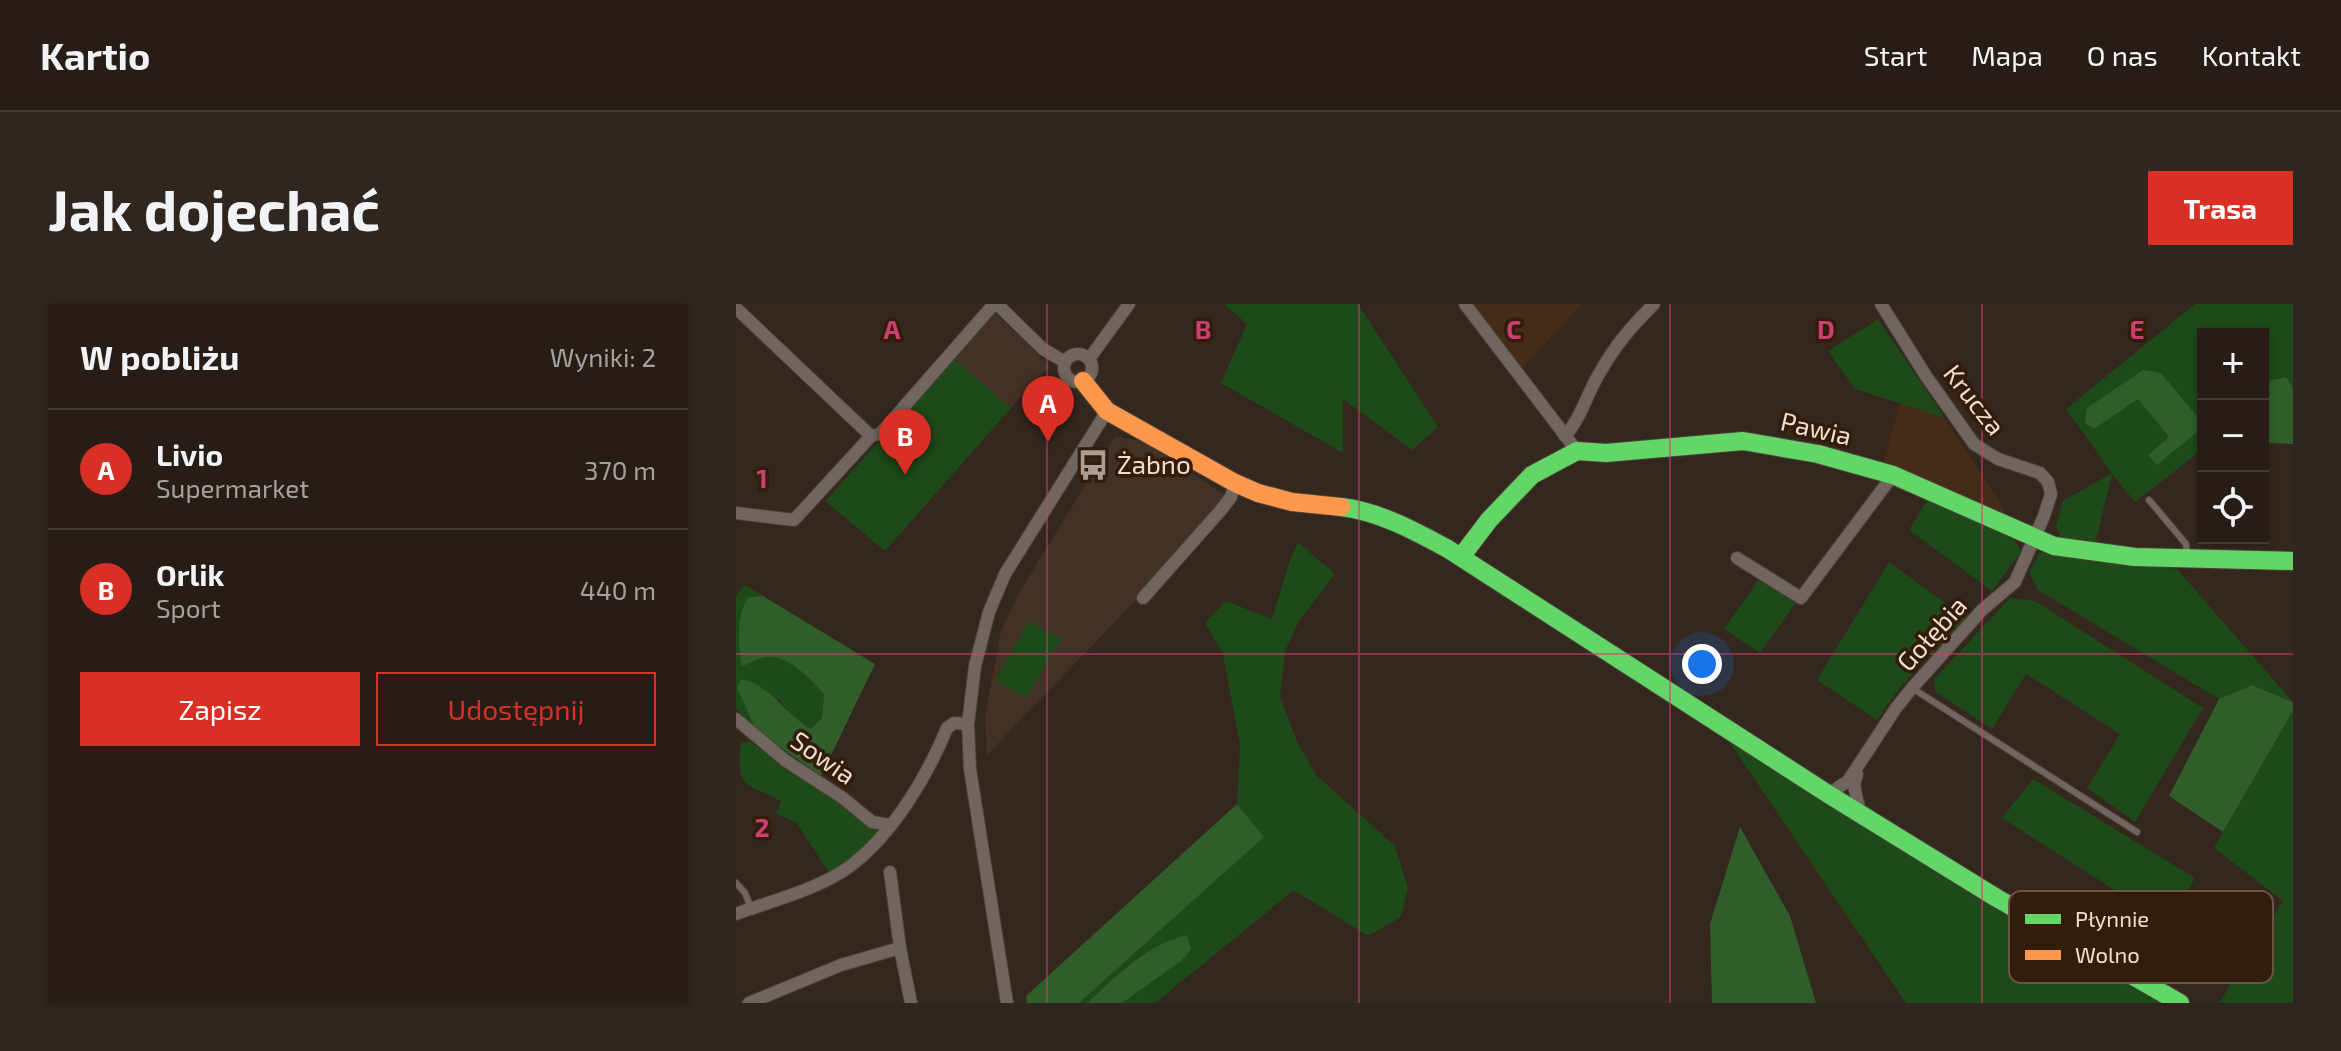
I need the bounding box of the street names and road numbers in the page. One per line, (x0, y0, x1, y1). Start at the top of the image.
street label: Krucza (1938, 358, 2012, 440)
street label: Pawia (1778, 404, 1855, 451)
street label: Gołębia (1890, 590, 1972, 676)
street label: Sowia (786, 724, 862, 790)

